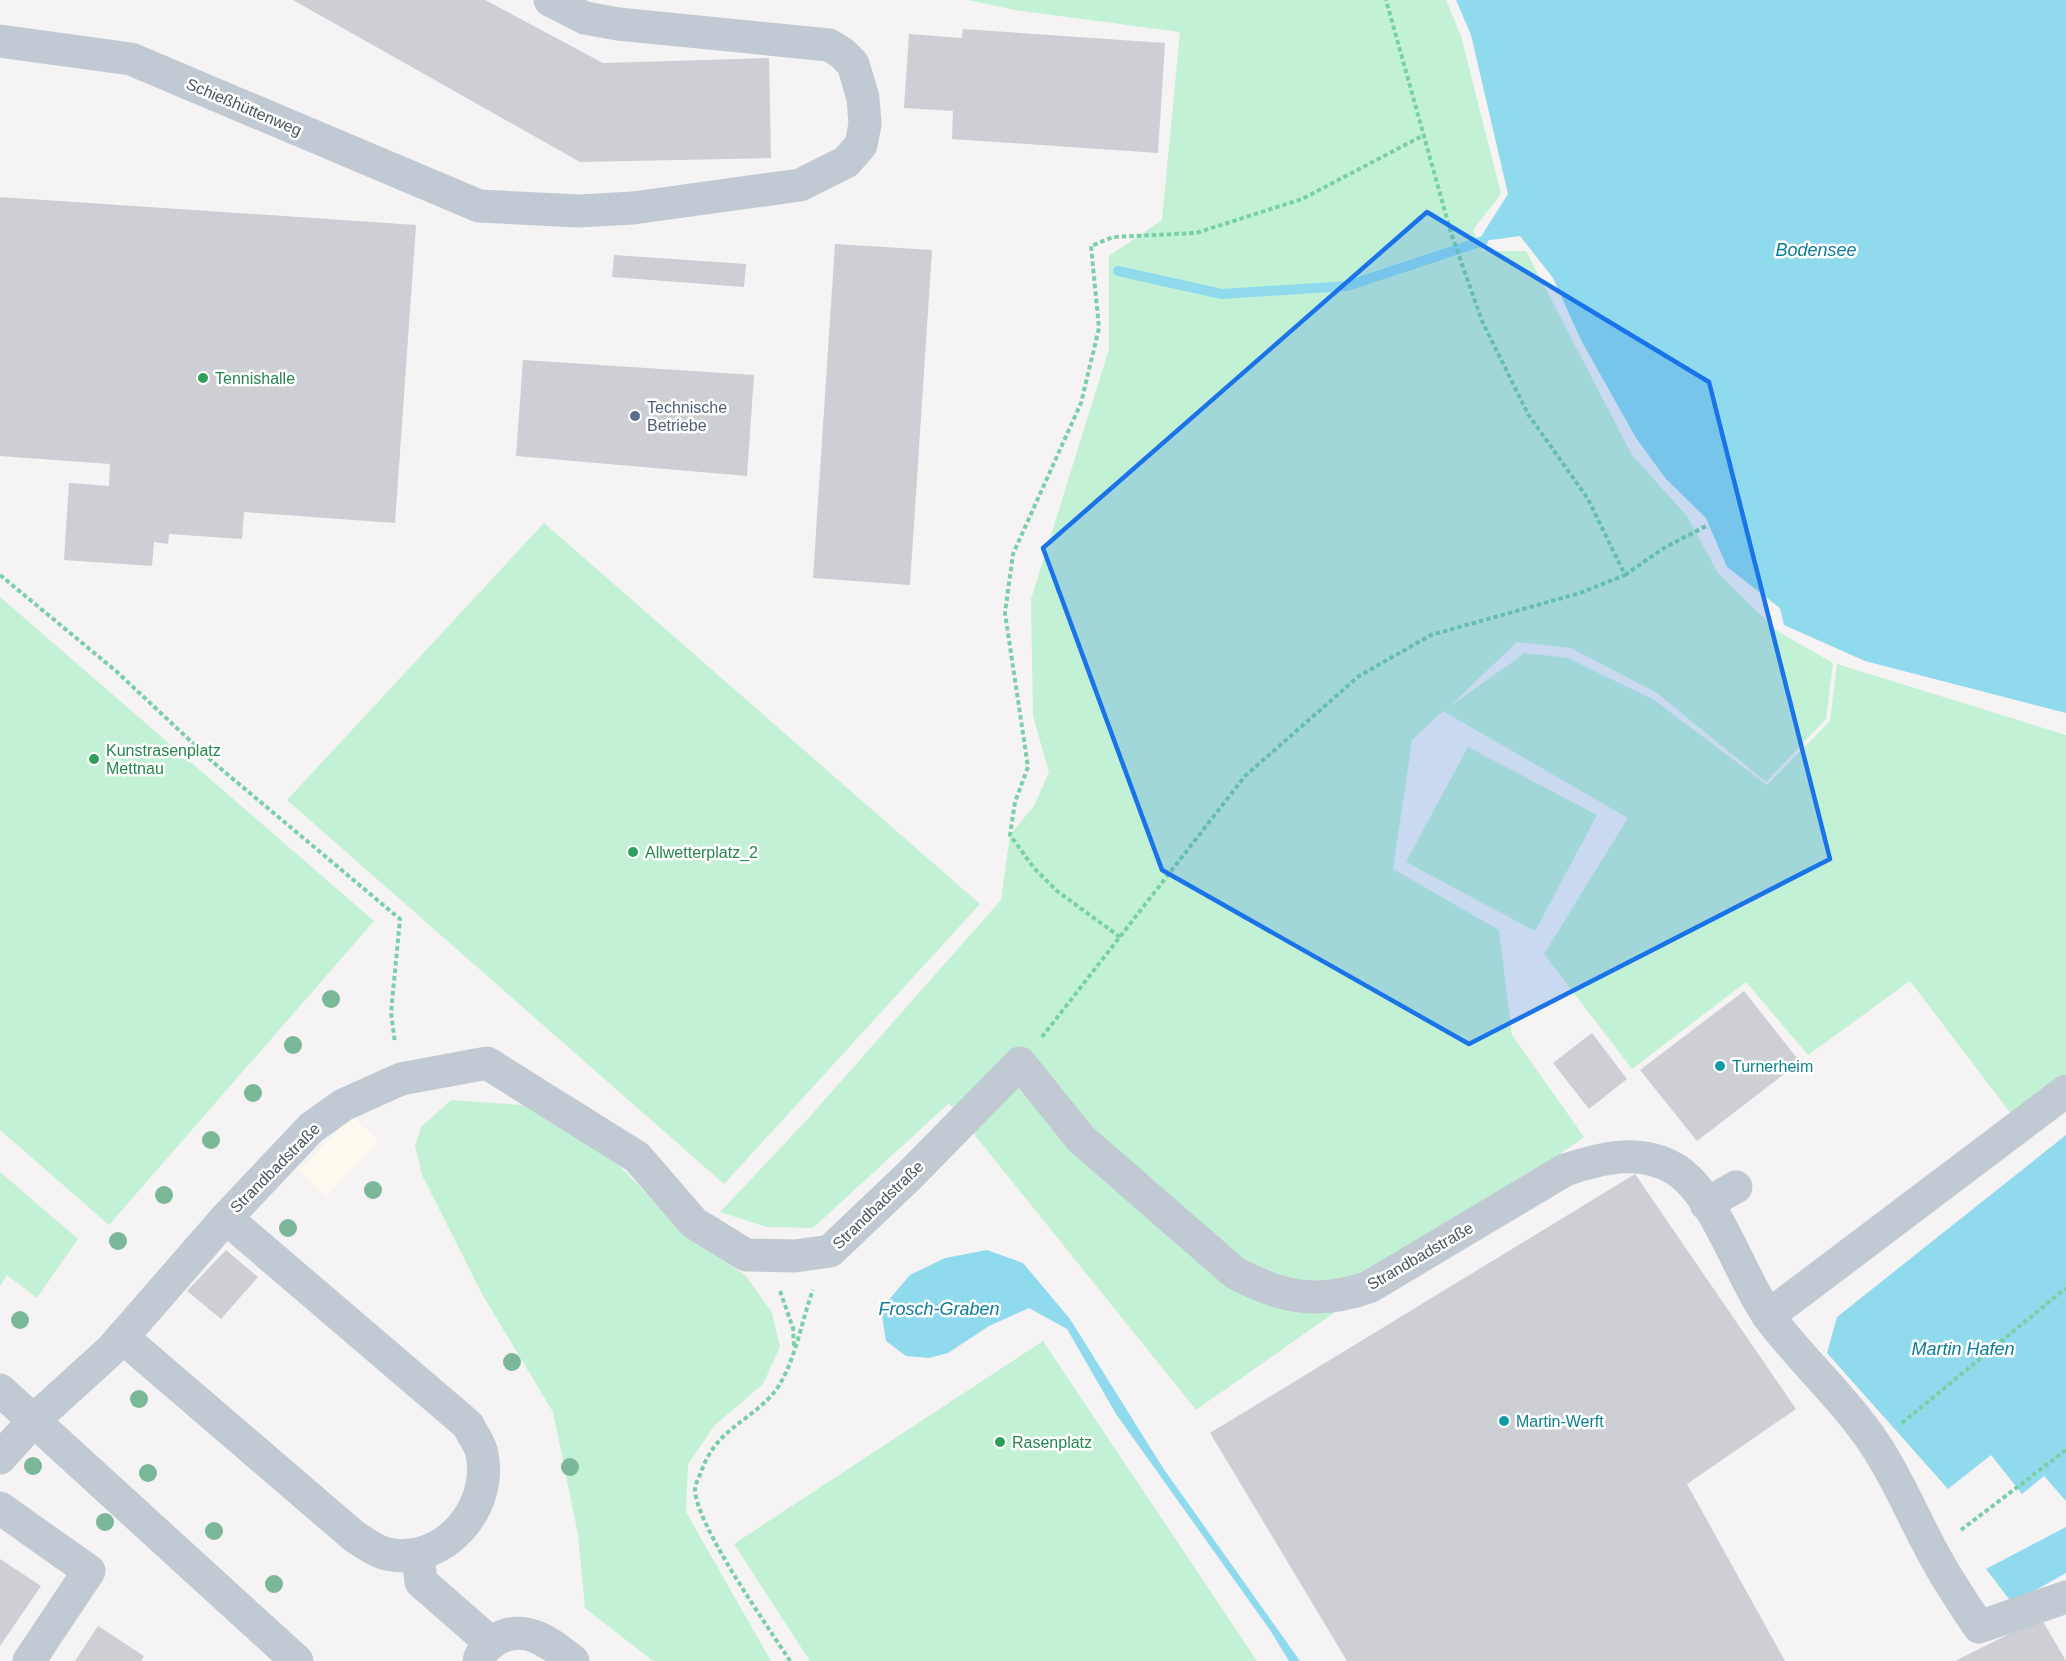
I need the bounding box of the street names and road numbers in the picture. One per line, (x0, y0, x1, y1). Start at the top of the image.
street label: Schießhüttenweg (184, 75, 304, 139)
street label: Strandbadstraße (227, 1120, 323, 1216)
street label: Strandbadstraße (829, 1157, 927, 1253)
street label: Strandbadstraße (1364, 1219, 1476, 1293)

